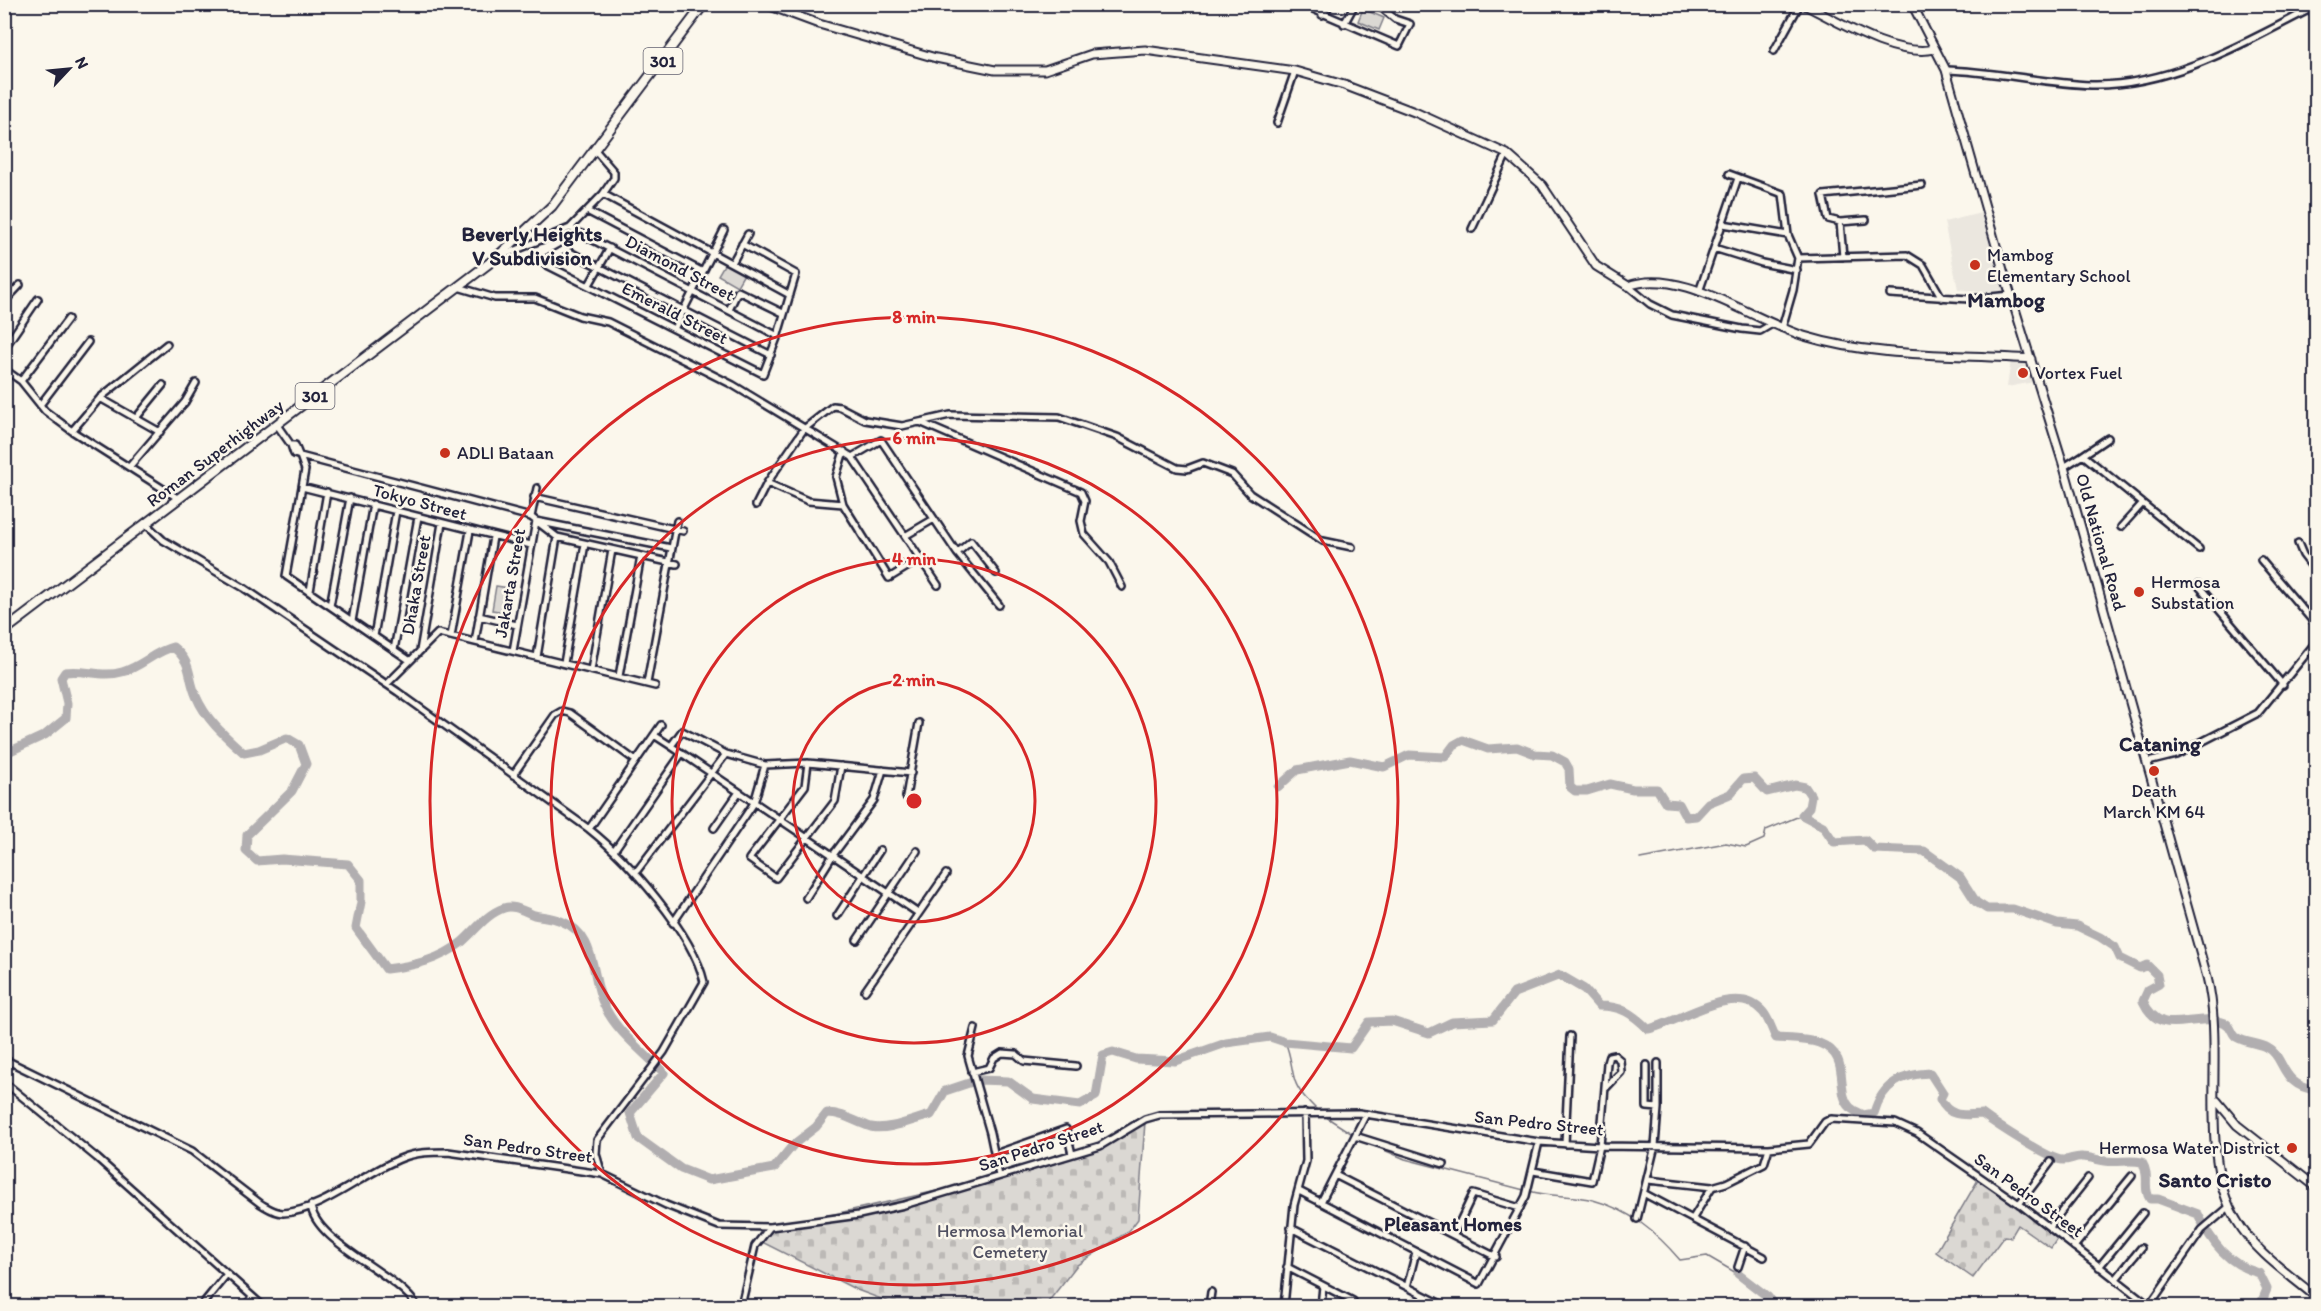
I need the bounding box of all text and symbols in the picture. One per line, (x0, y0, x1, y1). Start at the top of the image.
north arrow (39, 39, 99, 99)
road number: 301 (644, 48, 682, 74)
text: N (71, 54, 93, 72)
district label: Beverly Heights V Subdivision (462, 221, 602, 270)
street label: Diamond Street (622, 230, 739, 306)
place label: Mambog Elementary School (1987, 244, 2131, 287)
marker: Mambog Elementary School (1968, 258, 1982, 272)
street label: Emerald Street (618, 277, 732, 349)
district label: Mambog (1967, 287, 2046, 313)
text: 8 min (892, 306, 936, 328)
place label: Vortex Fuel (2035, 362, 2122, 384)
marker: Vortex Fuel (2016, 366, 2030, 380)
road number: 301 (296, 383, 334, 409)
street label: Roman Superhighway (142, 394, 288, 512)
text: 6 min (893, 427, 936, 449)
place label: ADLI Bataan (457, 442, 554, 464)
marker: ADLI Bataan (438, 446, 452, 460)
street label: Old National Road (2071, 471, 2131, 613)
street label: Tokyo Street (371, 479, 470, 525)
street label: Jakarta Street (490, 526, 530, 639)
street label: Dhaka Street (396, 533, 436, 637)
text: 4 min (892, 548, 937, 570)
place label: Hermosa Substation (2151, 571, 2235, 614)
marker: Hermosa Substation (2132, 585, 2146, 599)
text: 2 min (893, 669, 936, 691)
district label: Cataning (2119, 731, 2202, 757)
marker: Death March KM 64 (2147, 764, 2161, 778)
place label: Death March KM 64 (2103, 780, 2205, 823)
centre of rings (904, 791, 924, 811)
street label: San Pedro Street (1473, 1105, 1605, 1141)
street label: San Pedro Street (976, 1115, 1106, 1177)
street label: San Pedro Street (462, 1128, 594, 1168)
place label: Hermosa Water District (2099, 1137, 2280, 1159)
marker: Hermosa Water District (2285, 1141, 2299, 1155)
street label: San Pedro Street (1970, 1148, 2088, 1242)
district label: Santo Cristo (2159, 1167, 2272, 1192)
district label: Pleasant Homes (1384, 1212, 1522, 1236)
park label: Hermosa Memorial Cemetery (937, 1220, 1083, 1263)

